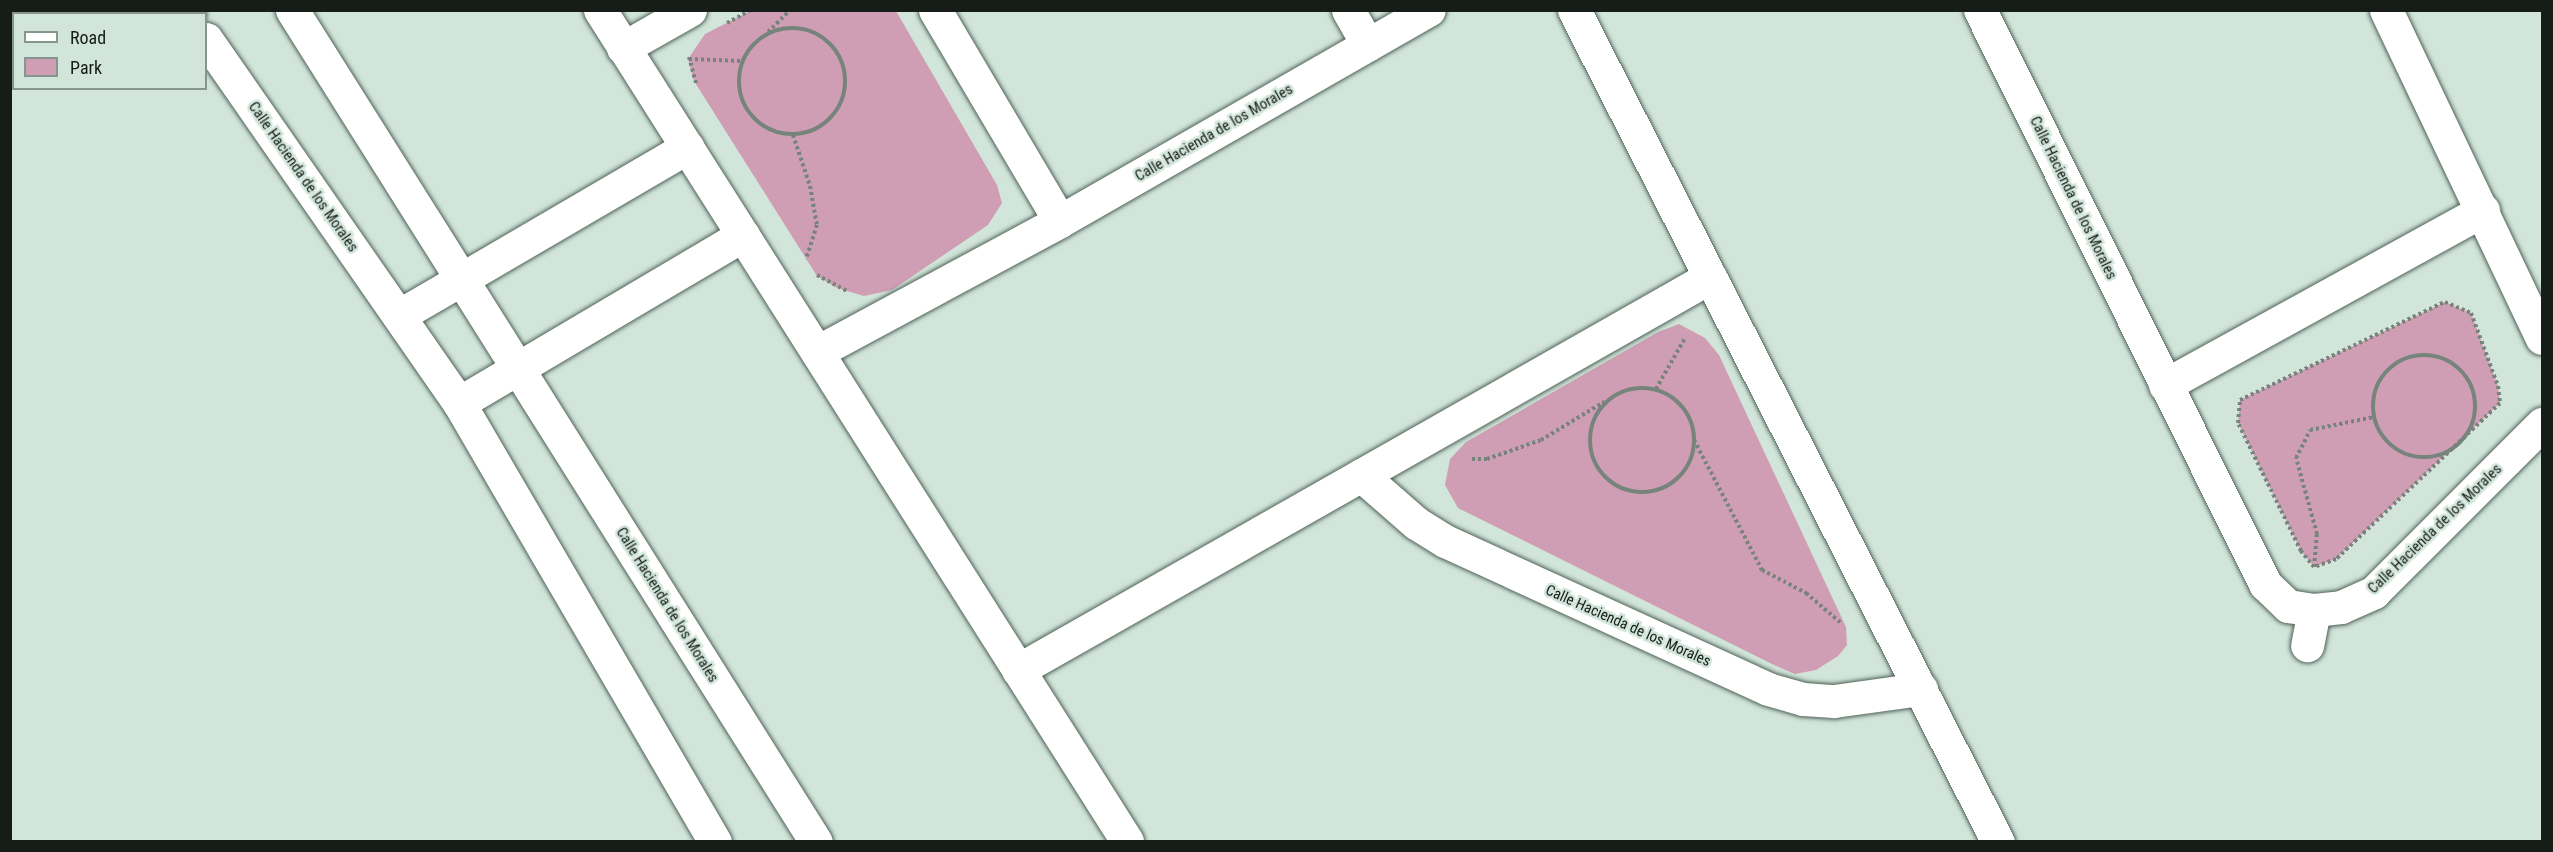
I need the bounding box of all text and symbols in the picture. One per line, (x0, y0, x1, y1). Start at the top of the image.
legend (12, 12, 207, 90)
text: Road (70, 27, 106, 48)
text: Park (70, 57, 102, 78)
street label: Calle Hacienda de los Morales (1132, 80, 1296, 186)
street label: Calle Hacienda de los Morales (244, 98, 362, 256)
street label: Calle Hacienda de los Morales (2026, 114, 2120, 282)
street label: Calle Hacienda de los Morales (2364, 460, 2506, 598)
street label: Calle Hacienda de los Morales (612, 524, 722, 686)
street label: Calle Hacienda de los Morales (1543, 581, 1713, 671)

